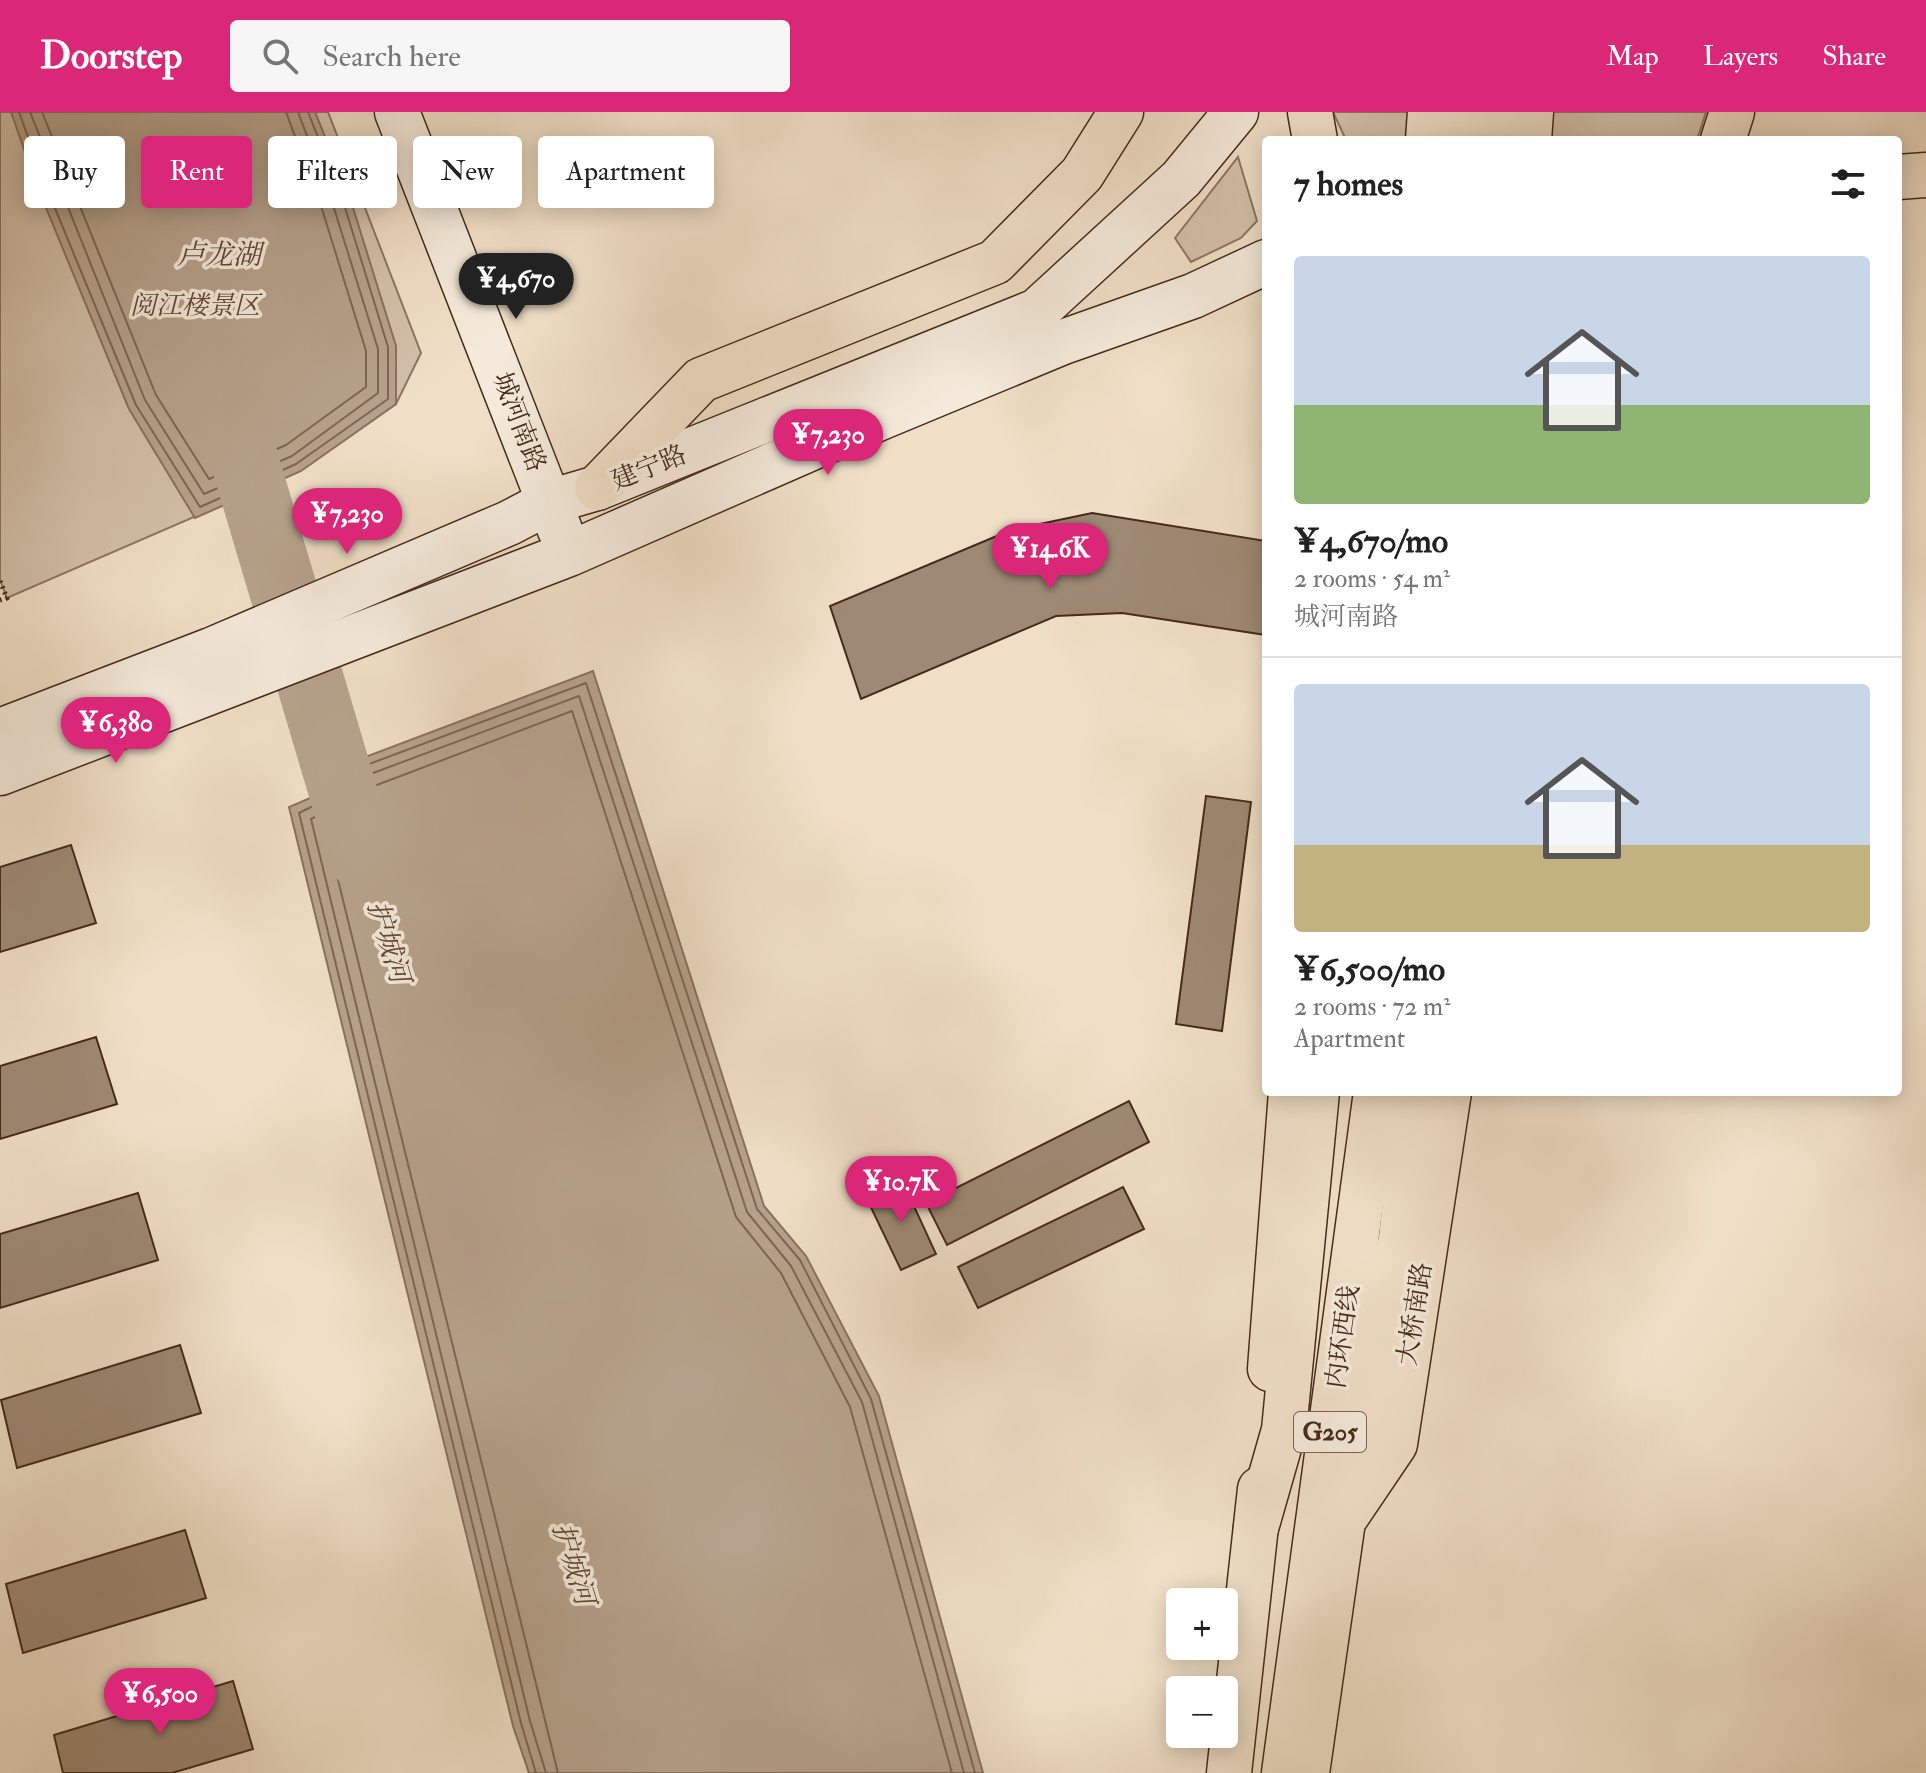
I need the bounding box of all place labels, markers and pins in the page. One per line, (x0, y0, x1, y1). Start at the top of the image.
pin: ¥4,670 (451, 253, 581, 321)
pin: ¥7,230 (763, 409, 893, 477)
pin: ¥7,230 (282, 488, 412, 556)
pin: ¥14.6K (985, 523, 1115, 591)
pin: ¥6,380 (51, 697, 181, 765)
pin: ¥10.7K (836, 1156, 966, 1224)
pin: ¥6,500 (95, 1668, 225, 1736)

